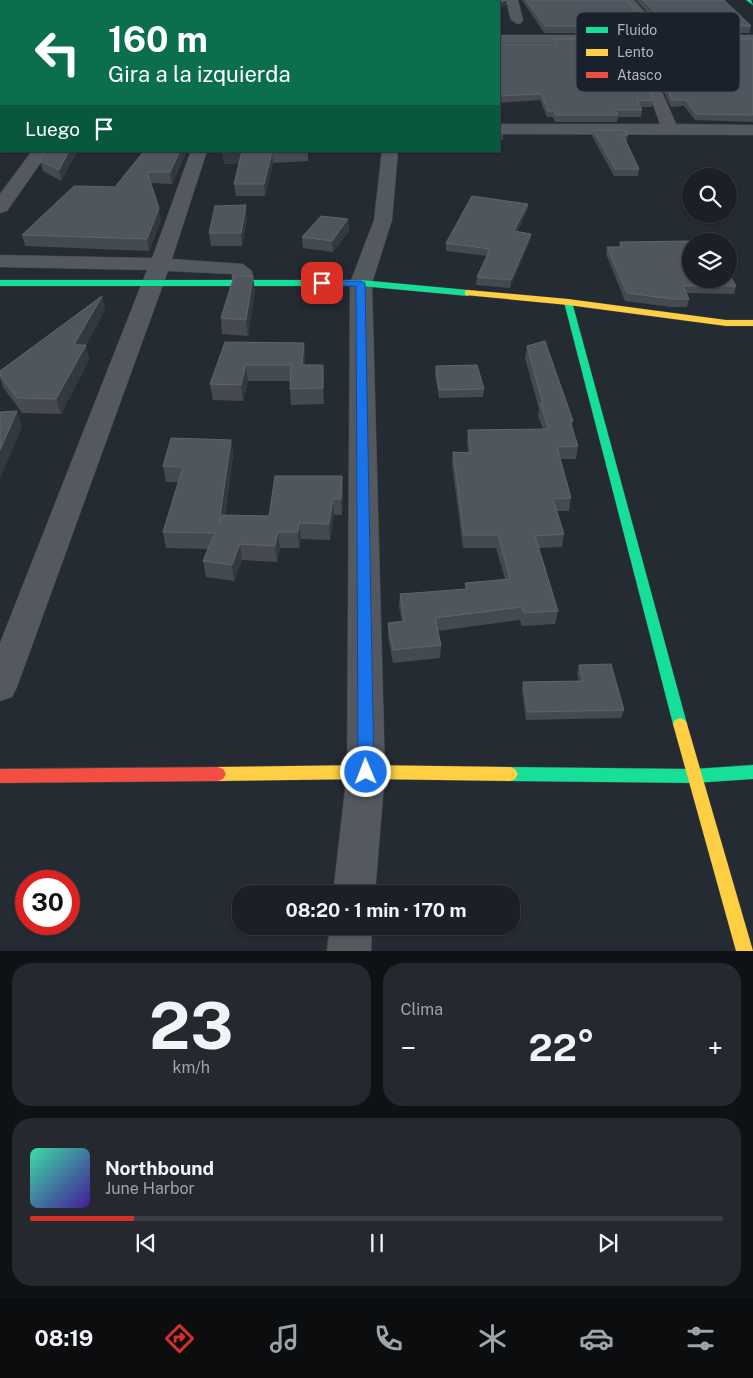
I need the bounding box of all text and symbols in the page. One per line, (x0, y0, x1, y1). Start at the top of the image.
legend (576, 12, 740, 92)
text: 160 m (108, 19, 208, 60)
icon: left (25, 20, 90, 85)
text: Fluido (617, 22, 657, 38)
text: Lento (617, 44, 654, 60)
text: Gira a la izquierda (108, 61, 291, 87)
text: Atasco (617, 67, 662, 83)
icon: arrive (90, 115, 118, 143)
text: Luego (25, 118, 80, 140)
map controls (682, 168, 737, 288)
button: search (682, 168, 737, 223)
button: layers (682, 233, 737, 288)
pin (301, 262, 343, 304)
icon: arrive (308, 269, 336, 297)
position arrow (339, 745, 391, 797)
speed limit sign: 30 (15, 870, 80, 935)
text: 08:20 · 1 min · 170 m (286, 899, 466, 921)
text: 23 (149, 987, 234, 1064)
text: Clima (401, 1000, 443, 1019)
text: 22° (529, 1025, 595, 1070)
text: − (401, 1031, 416, 1064)
text: + (707, 1031, 723, 1064)
text: km/h (172, 1058, 210, 1077)
text: Northbound (105, 1157, 214, 1179)
text: June Harbor (105, 1179, 195, 1198)
icon: previous (132, 1229, 160, 1257)
icon: pause (363, 1229, 391, 1257)
icon: next (594, 1229, 622, 1257)
icon: directions (162, 1321, 197, 1356)
icon: music (267, 1321, 302, 1356)
icon: phone (371, 1321, 406, 1356)
icon: climate (475, 1321, 510, 1356)
icon: car (579, 1321, 614, 1356)
icon: filters (683, 1321, 718, 1356)
text: 08:19 (35, 1325, 93, 1351)

